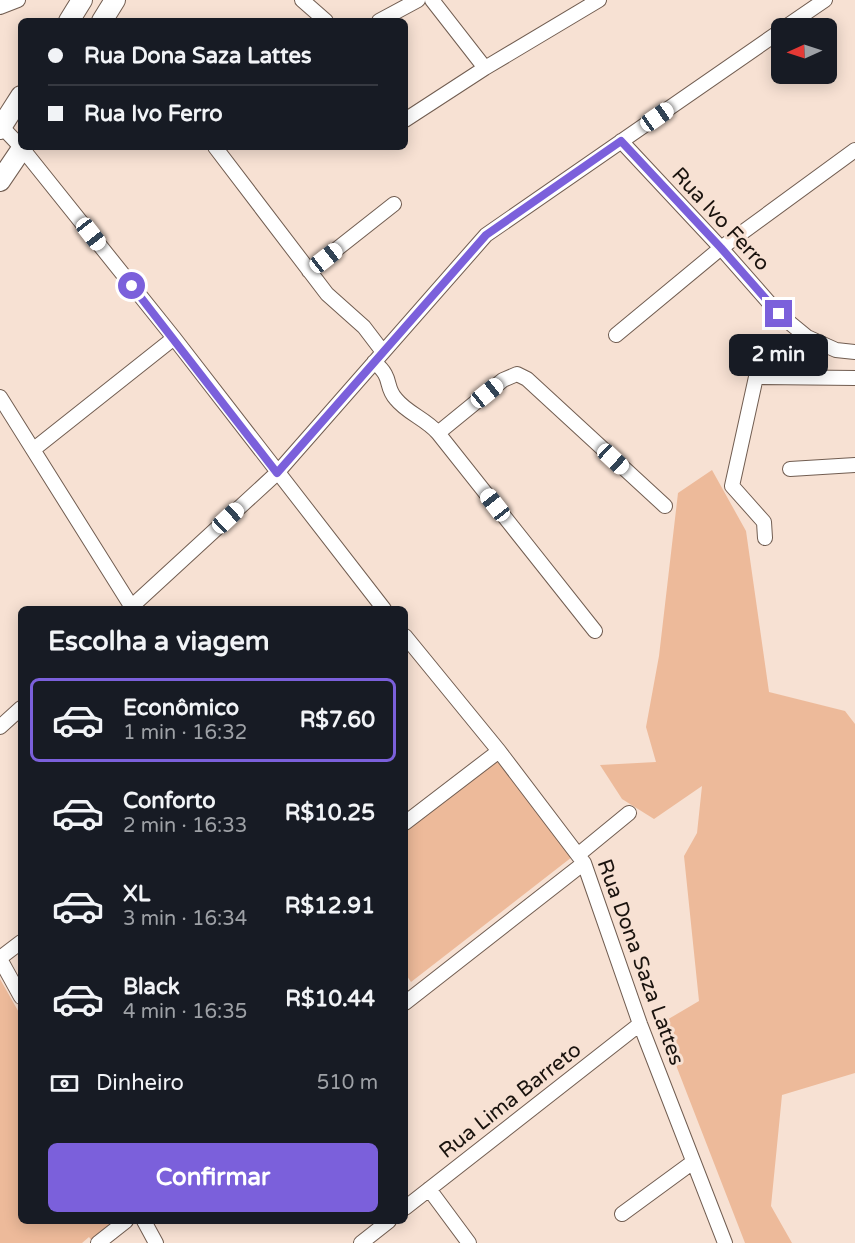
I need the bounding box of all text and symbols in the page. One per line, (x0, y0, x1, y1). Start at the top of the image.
north arrow (771, 18, 837, 84)
map controls (771, 18, 837, 84)
text: Rua Dona Saza Lattes (84, 43, 312, 69)
car (637, 99, 677, 135)
text: Rua Ivo Ferro (84, 101, 223, 127)
street label: Rua Ivo Ferro (666, 162, 775, 276)
car (73, 214, 109, 254)
car (306, 240, 346, 276)
route start (118, 272, 145, 299)
route end (765, 300, 792, 327)
callout: 2 min (730, 335, 828, 377)
text: 2 min (752, 343, 805, 367)
car (467, 375, 507, 411)
car (594, 440, 632, 478)
car (477, 485, 513, 525)
car (209, 499, 247, 537)
text: Escolha a viagem (48, 625, 270, 658)
icon: car (51, 693, 105, 747)
text: Econômico (123, 695, 239, 721)
text: R$7.60 (300, 707, 375, 733)
text: 1 min · 16:32 (123, 721, 247, 745)
icon: car (51, 786, 105, 840)
text: Conforto (123, 788, 216, 814)
text: R$10.25 (285, 800, 375, 826)
text: 2 min · 16:33 (123, 814, 247, 838)
street label: Rua Dona Saza Lattes (592, 856, 689, 1068)
icon: car (51, 879, 105, 933)
text: XL (123, 881, 150, 907)
text: R$12.91 (285, 893, 375, 919)
text: 3 min · 16:34 (123, 907, 247, 931)
icon: car (51, 972, 105, 1026)
text: Black (123, 974, 180, 1000)
text: R$10.44 (285, 986, 375, 1012)
text: 4 min · 16:35 (123, 1000, 247, 1024)
street label: Rua Lima Barreto (434, 1037, 586, 1164)
icon: cash (48, 1067, 81, 1100)
text: Dinheiro (96, 1070, 184, 1096)
text: 510 m (317, 1071, 378, 1095)
button: Confirmar (48, 1143, 378, 1212)

